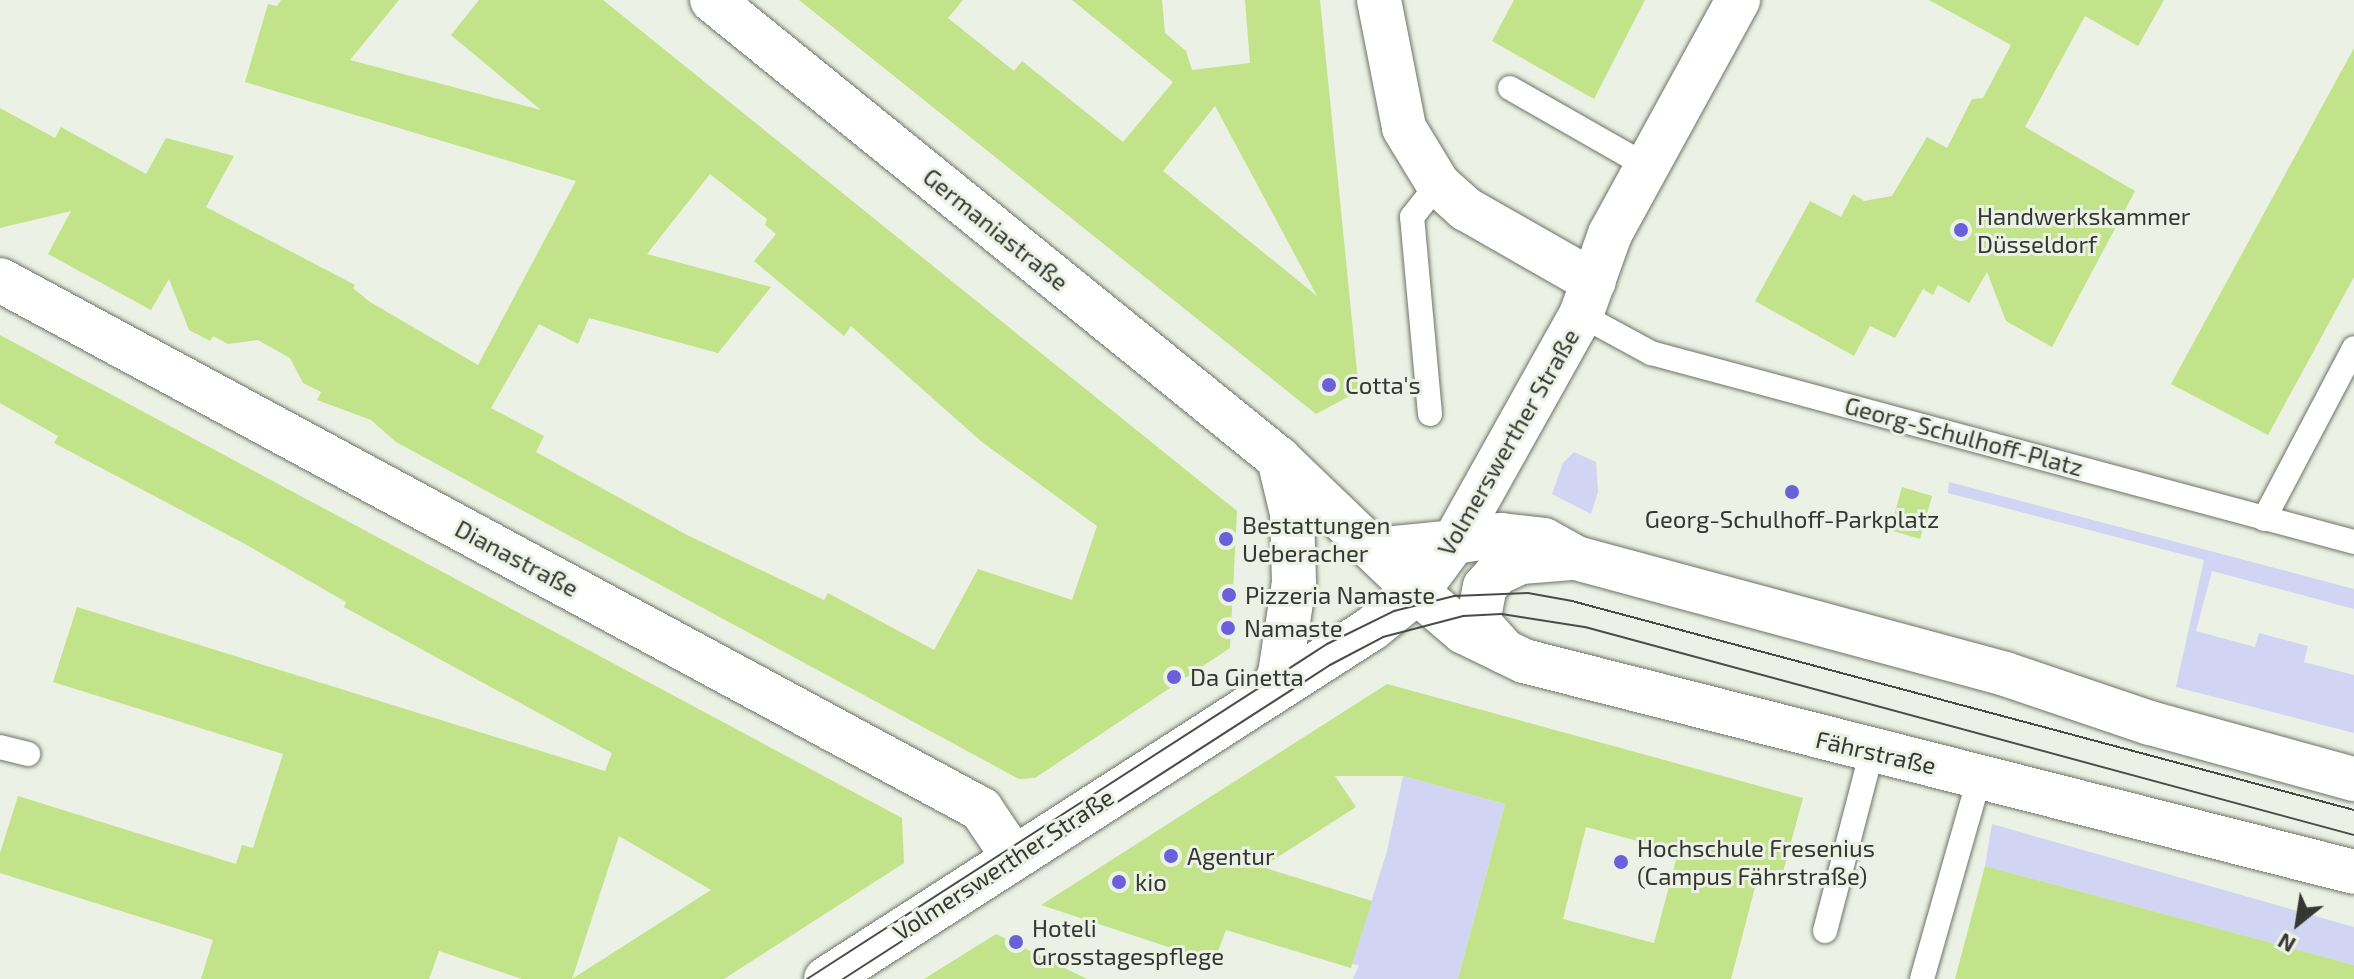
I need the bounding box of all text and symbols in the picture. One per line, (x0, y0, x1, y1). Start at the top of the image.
street label: Germaniastraße (918, 162, 1074, 296)
place label: Handwerkskammer Düsseldorf (1977, 202, 2190, 258)
marker: Handwerkskammer Düsseldorf (1952, 221, 1970, 239)
street label: Volmerswerther Straße (1431, 323, 1585, 561)
place label: Cotta's (1345, 371, 1421, 399)
marker: Cotta's (1320, 376, 1338, 394)
street label: Georg-Schulhoff-Platz (1842, 390, 2086, 482)
marker: Georg-Schulhoff-Parkplatz (1783, 483, 1801, 501)
place label: Georg-Schulhoff-Parkplatz (1645, 505, 1939, 533)
place label: Bestattungen Ueberacher (1242, 511, 1390, 567)
street label: Dianastraße (450, 514, 584, 602)
marker: Bestattungen Ueberacher (1217, 530, 1235, 548)
place label: Pizzeria Namaste (1245, 581, 1435, 609)
marker: Pizzeria Namaste (1220, 586, 1238, 604)
place label: Namaste (1244, 614, 1343, 642)
marker: Namaste (1219, 619, 1237, 637)
place label: Da Ginetta (1190, 663, 1304, 691)
marker: Da Ginetta (1165, 668, 1183, 686)
street label: Fährstraße (1813, 724, 1939, 780)
street label: Volmerswerther Straße (887, 782, 1119, 946)
place label: Hochschule Fresenius (Campus Fährstraße) (1637, 834, 1875, 890)
place label: Agentur (1187, 842, 1275, 870)
marker: Agentur (1162, 847, 1180, 865)
marker: Hochschule Fresenius (Campus Fährstraße) (1612, 853, 1630, 871)
place label: kio (1135, 868, 1167, 896)
marker: kio (1110, 873, 1128, 891)
north arrow (2258, 883, 2338, 963)
place label: Hoteli Grosstagespflege (1032, 914, 1224, 970)
text: N (2273, 929, 2299, 959)
marker: Hoteli Grosstagespflege (1007, 933, 1025, 951)

